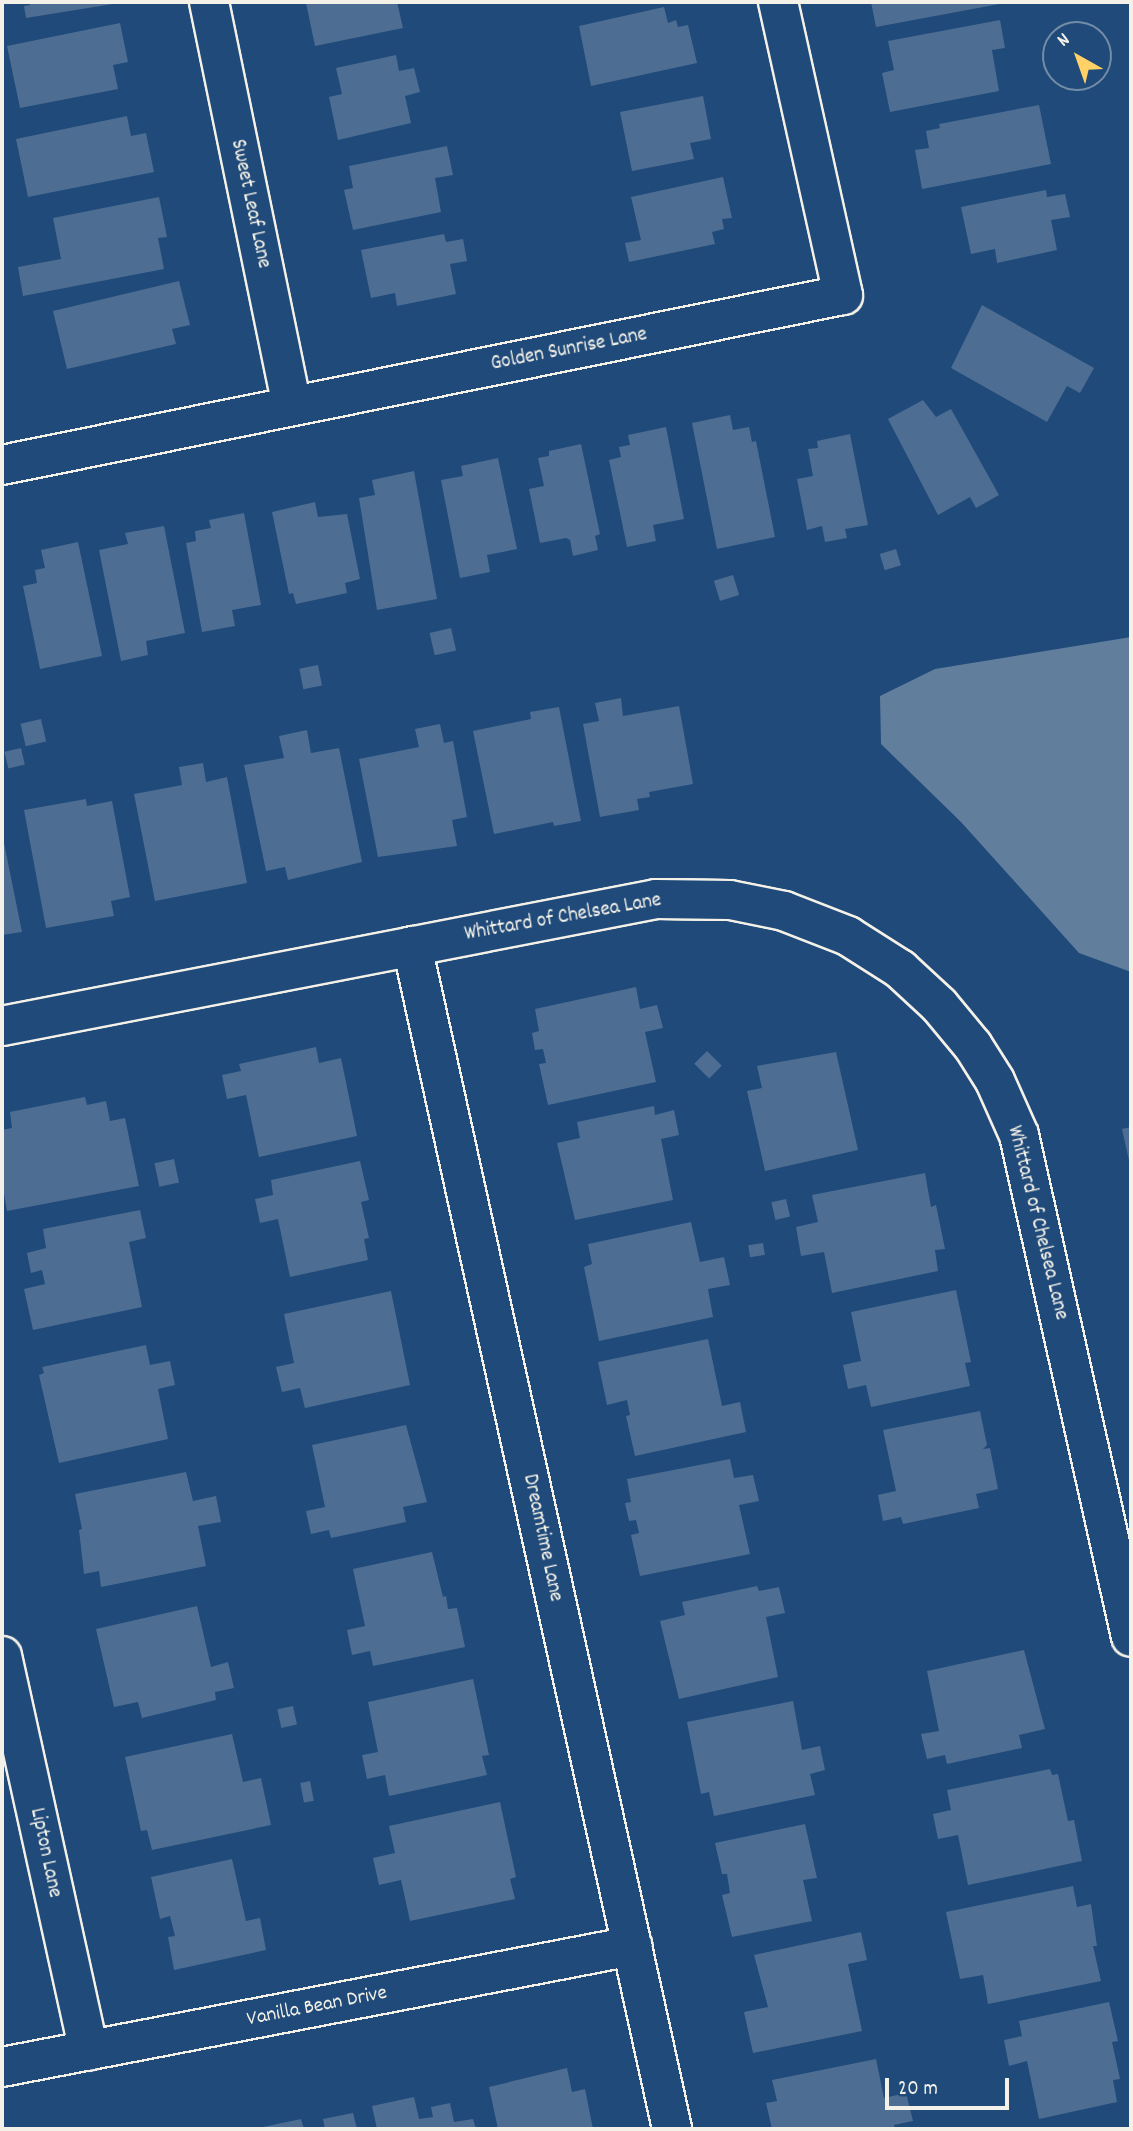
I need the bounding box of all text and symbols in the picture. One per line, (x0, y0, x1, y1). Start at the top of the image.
north arrow (1042, 21, 1112, 91)
text: N (1052, 28, 1077, 54)
street label: Sweet Leaf Lane (224, 137, 276, 271)
street label: Golden Sunrise Lane (489, 323, 649, 377)
street label: Whittard of Chelsea Lane (463, 888, 663, 948)
street label: Whittard of Chelsea Lane (1001, 1123, 1073, 1323)
street label: Dreamtime Lane (516, 1472, 568, 1604)
street label: Lipton Lane (23, 1806, 67, 1900)
street label: Vanilla Bean Drive (245, 1981, 389, 2033)
scale bar (888, 2064, 1012, 2108)
text: 20 m (898, 2075, 938, 2105)

